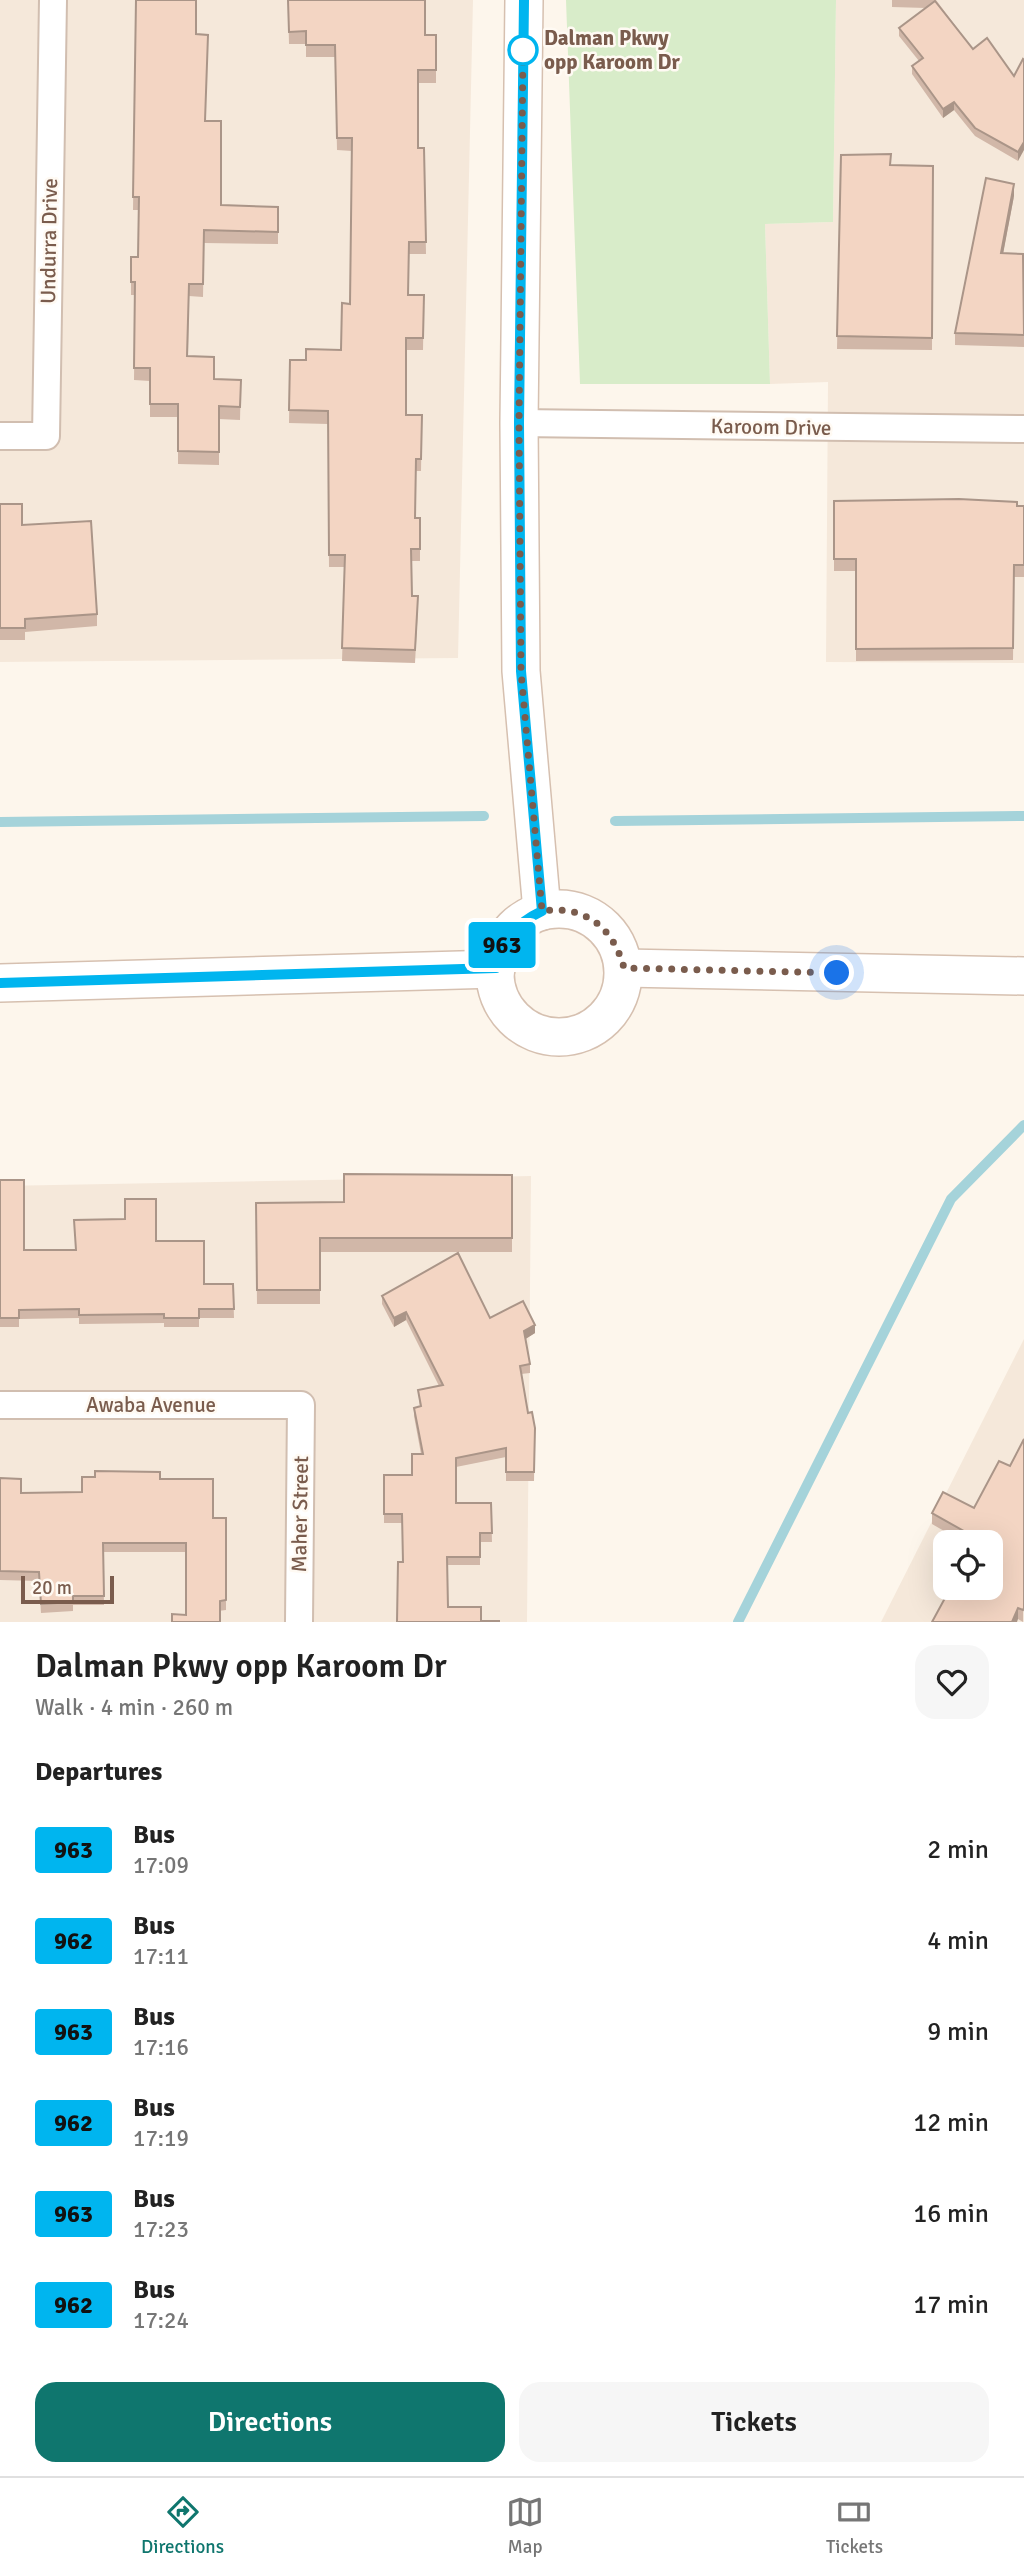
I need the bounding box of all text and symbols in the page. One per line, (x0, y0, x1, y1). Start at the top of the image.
place label: Dalman Pkwy opp Karoom Dr (544, 25, 681, 75)
marker: Dalman Pkwy opp Karoom Dr (508, 35, 538, 65)
street label: Undurra Drive (35, 178, 63, 304)
street label: Karoom Drive (710, 413, 832, 441)
line badge: 963 (462, 922, 542, 968)
text: 963 (483, 930, 521, 960)
your location (819, 955, 854, 990)
street label: Awaba Avenue (86, 1392, 216, 1418)
street label: Maher Street (286, 1455, 314, 1573)
map controls (933, 1530, 1003, 1600)
button: locate (933, 1530, 1003, 1600)
scale bar (21, 1573, 114, 1605)
text: 20 m (32, 1576, 72, 1600)
button: heart (915, 1645, 989, 1719)
text: Dalman Pkwy opp Karoom Dr (35, 1646, 447, 1687)
text: Walk · 4 min · 260 m (35, 1693, 233, 1722)
text: Departures (35, 1756, 162, 1788)
text: Bus (133, 1819, 175, 1851)
text: 2 min (927, 1834, 989, 1866)
text: 963 (54, 1835, 93, 1865)
text: 17:09 (133, 1851, 189, 1880)
text: Bus (133, 1910, 175, 1942)
text: 4 min (927, 1925, 989, 1957)
text: 962 (54, 1926, 93, 1956)
text: 17:11 (133, 1942, 189, 1971)
text: Bus (133, 2001, 175, 2033)
text: 9 min (927, 2016, 989, 2048)
text: 963 (54, 2017, 93, 2047)
text: 17:16 (133, 2033, 189, 2062)
text: Bus (133, 2092, 175, 2124)
text: 12 min (913, 2107, 989, 2139)
text: 962 (54, 2108, 93, 2138)
text: 17:19 (133, 2124, 189, 2153)
text: Bus (133, 2183, 175, 2215)
text: 16 min (913, 2198, 989, 2230)
text: 963 (54, 2199, 93, 2229)
text: 17:23 (133, 2215, 189, 2244)
text: Bus (133, 2274, 175, 2306)
text: 17 min (913, 2289, 989, 2321)
text: 962 (54, 2290, 93, 2320)
text: 17:24 (133, 2306, 189, 2335)
button: Directions (35, 2382, 505, 2462)
button: Tickets (519, 2382, 989, 2462)
tab: Directions (141, 2493, 224, 2559)
tab: Map (506, 2493, 544, 2559)
tab: Tickets (826, 2493, 883, 2559)

